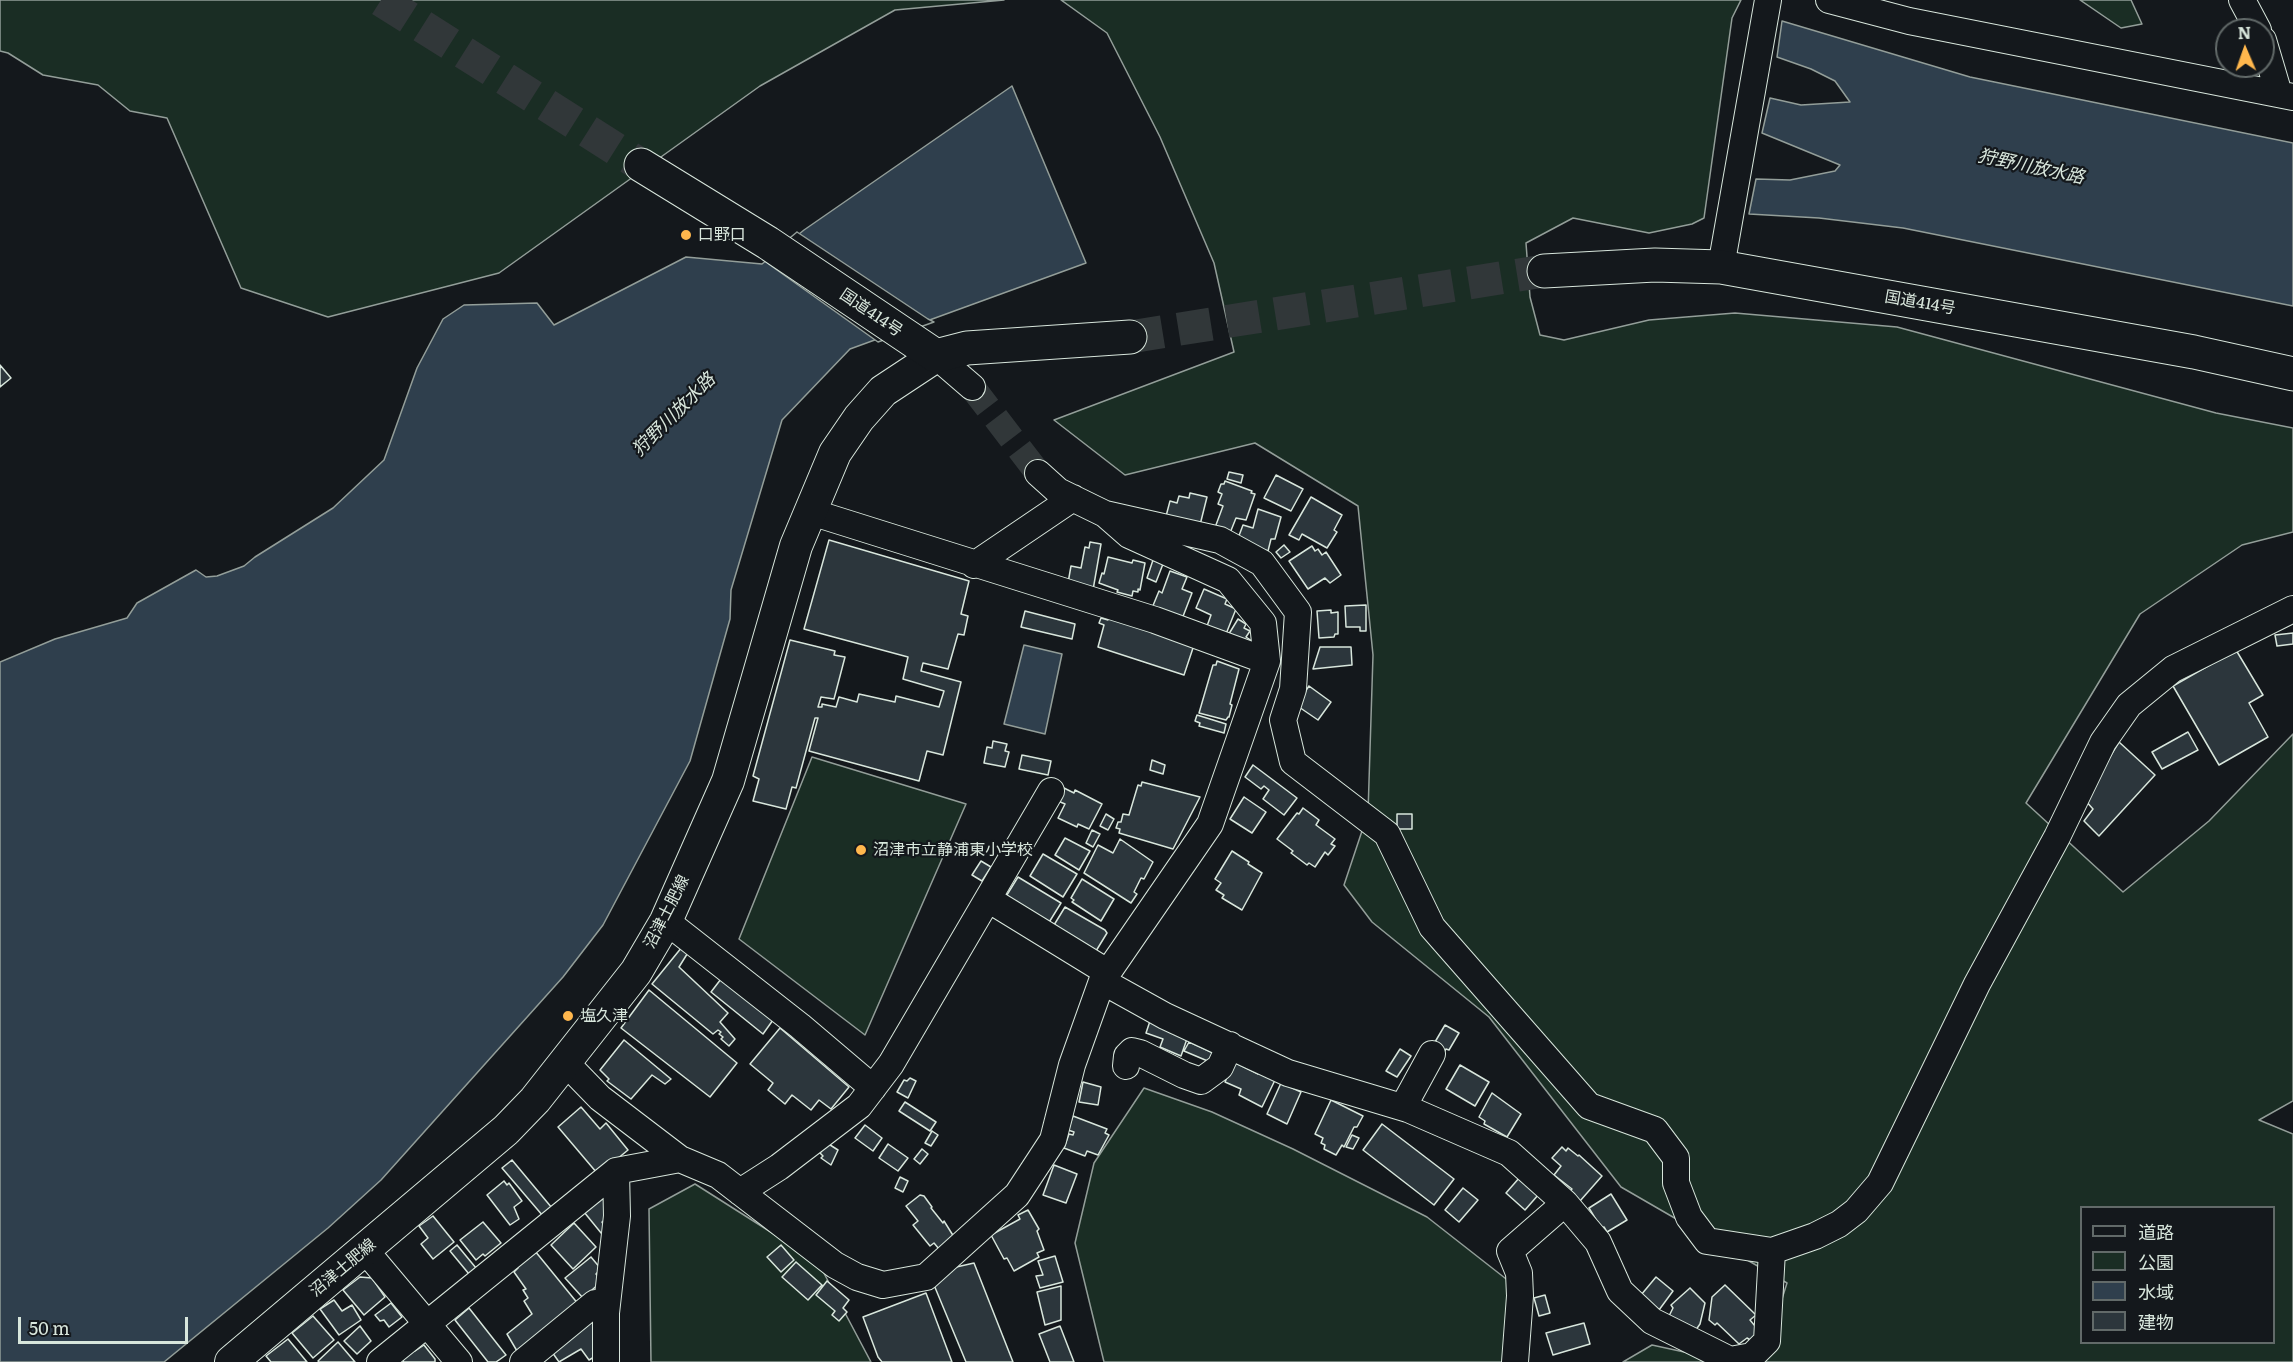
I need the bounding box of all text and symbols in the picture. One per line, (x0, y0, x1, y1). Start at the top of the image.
north arrow (2215, 18, 2275, 78)
text: N (2237, 20, 2252, 44)
water label: 狩野川放水路 (1976, 145, 2086, 189)
place label: 口野口 (698, 225, 746, 245)
marker: 口野口 (679, 228, 693, 242)
street label: 国道414号 (836, 285, 906, 341)
street label: 国道414号 (1883, 287, 1957, 319)
water label: 狩野川放水路 (628, 369, 720, 461)
place label: 沼津市立静浦東小学校 (873, 840, 1033, 860)
marker: 沼津市立静浦東小学校 (854, 843, 868, 857)
street label: 沼津土肥線 (640, 872, 694, 952)
place label: 塩久津 (580, 1006, 628, 1026)
marker: 塩久津 (561, 1009, 575, 1023)
legend (2080, 1206, 2275, 1344)
text: 道路 (2138, 1218, 2174, 1245)
street label: 沼津土肥線 (306, 1235, 380, 1301)
text: 公園 (2138, 1248, 2174, 1275)
text: 水域 (2138, 1278, 2174, 1305)
scale bar (21, 1305, 190, 1343)
text: 建物 (2138, 1308, 2174, 1335)
text: 50 m (29, 1314, 70, 1341)

